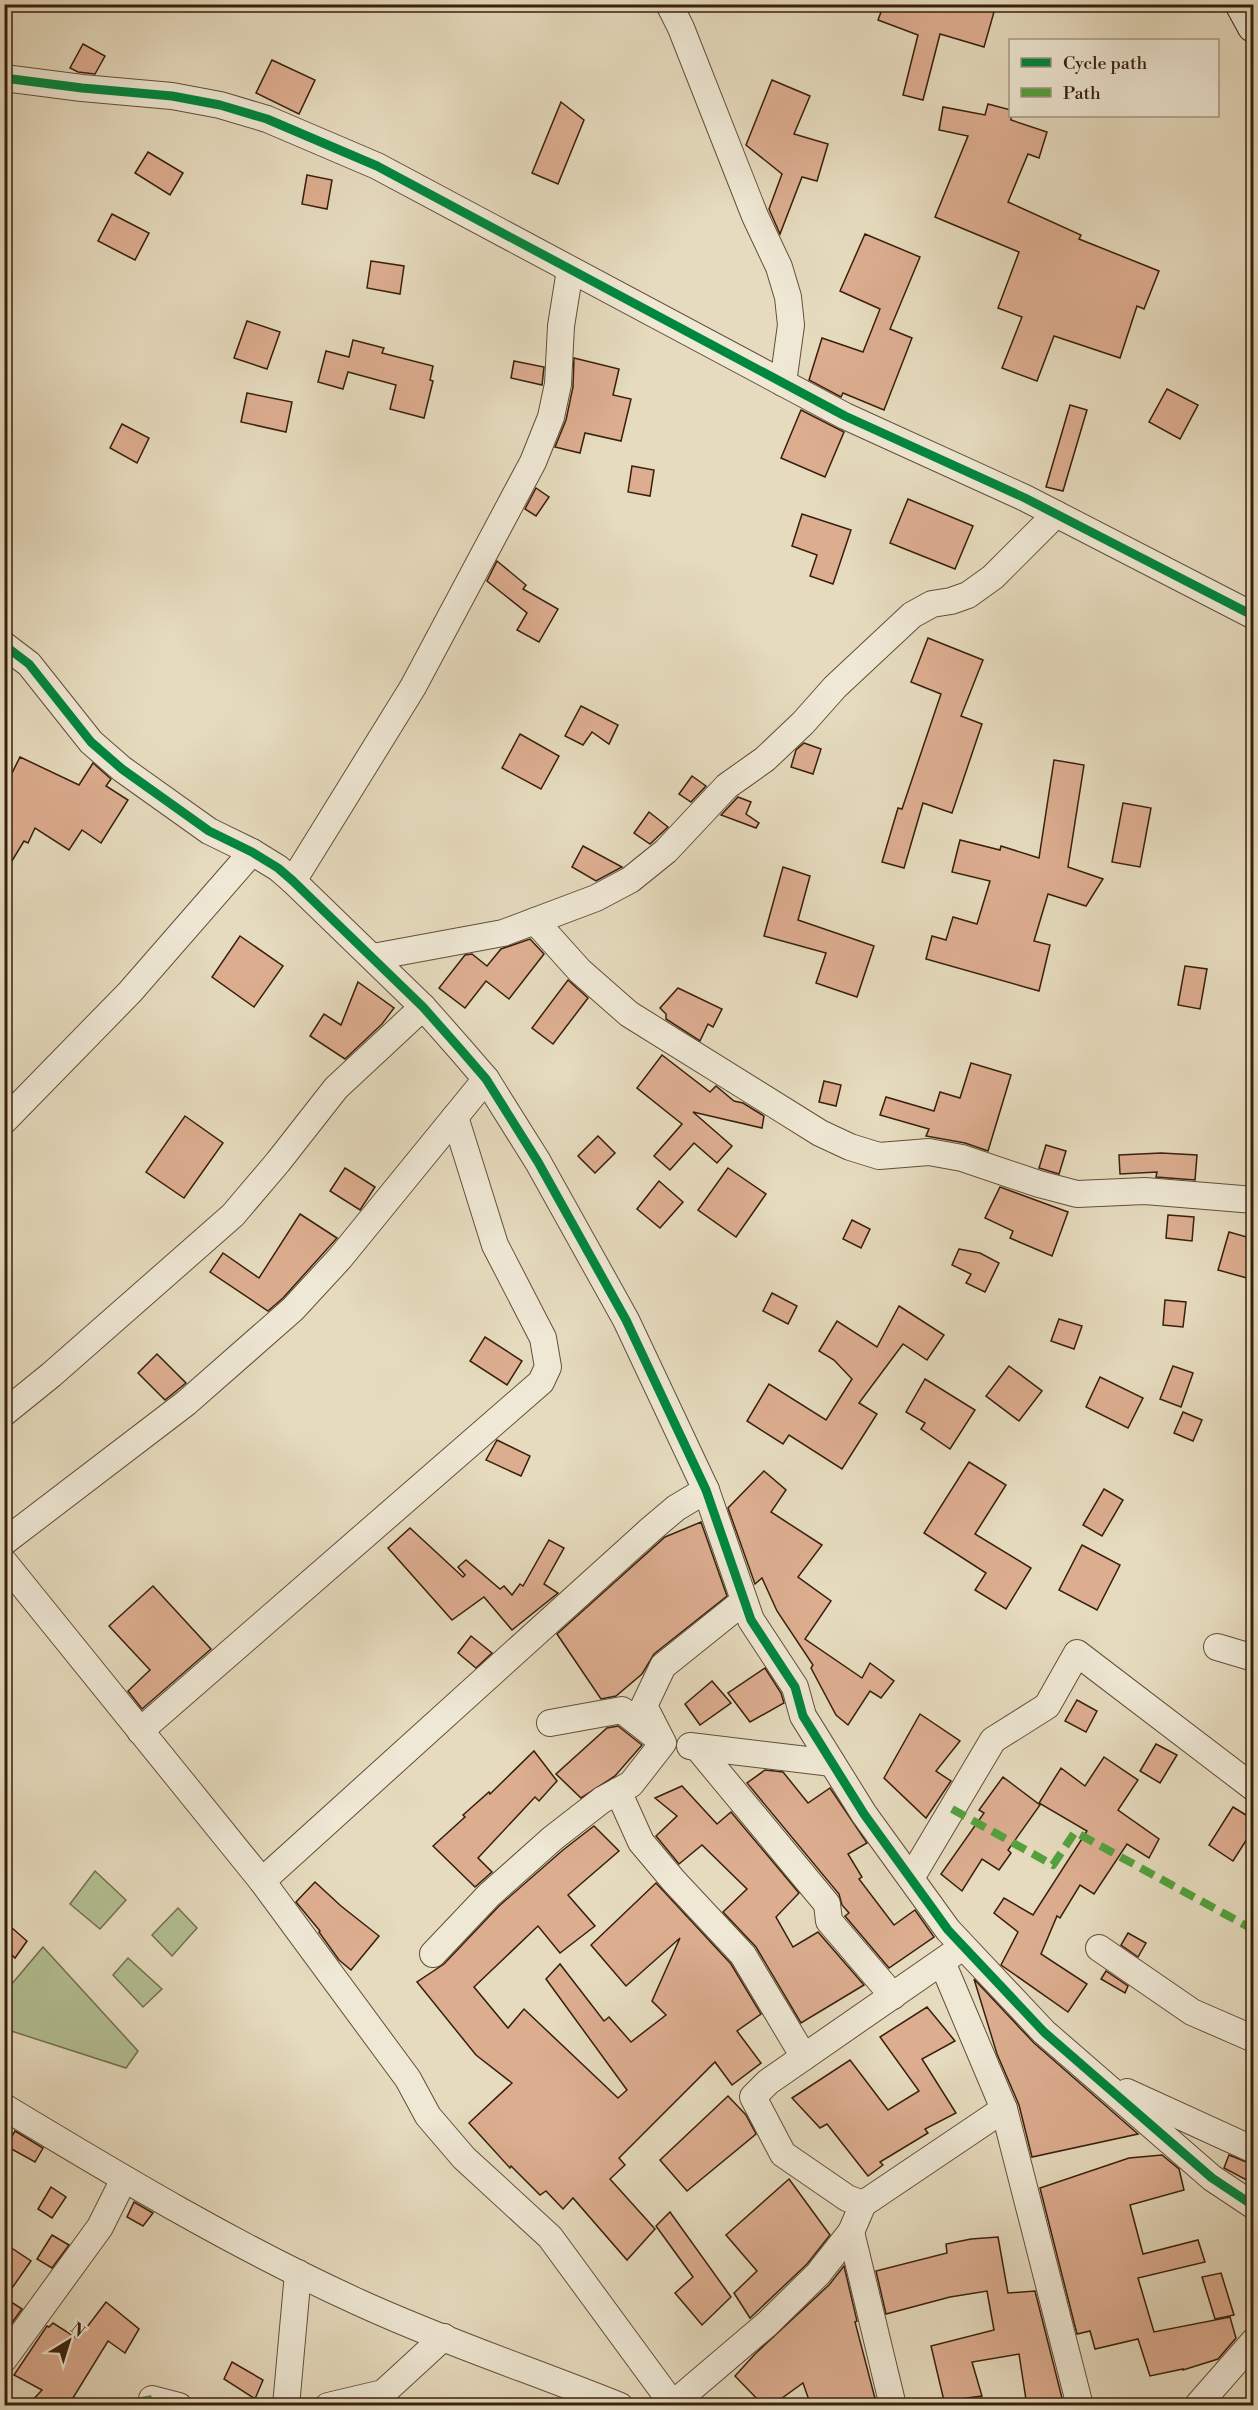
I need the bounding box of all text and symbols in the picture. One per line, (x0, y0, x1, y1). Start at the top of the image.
legend (1009, 39, 1219, 117)
text: Cycle path (1063, 52, 1147, 75)
text: Path (1063, 82, 1101, 105)
north arrow (39, 2311, 99, 2371)
text: N (66, 2318, 89, 2342)

